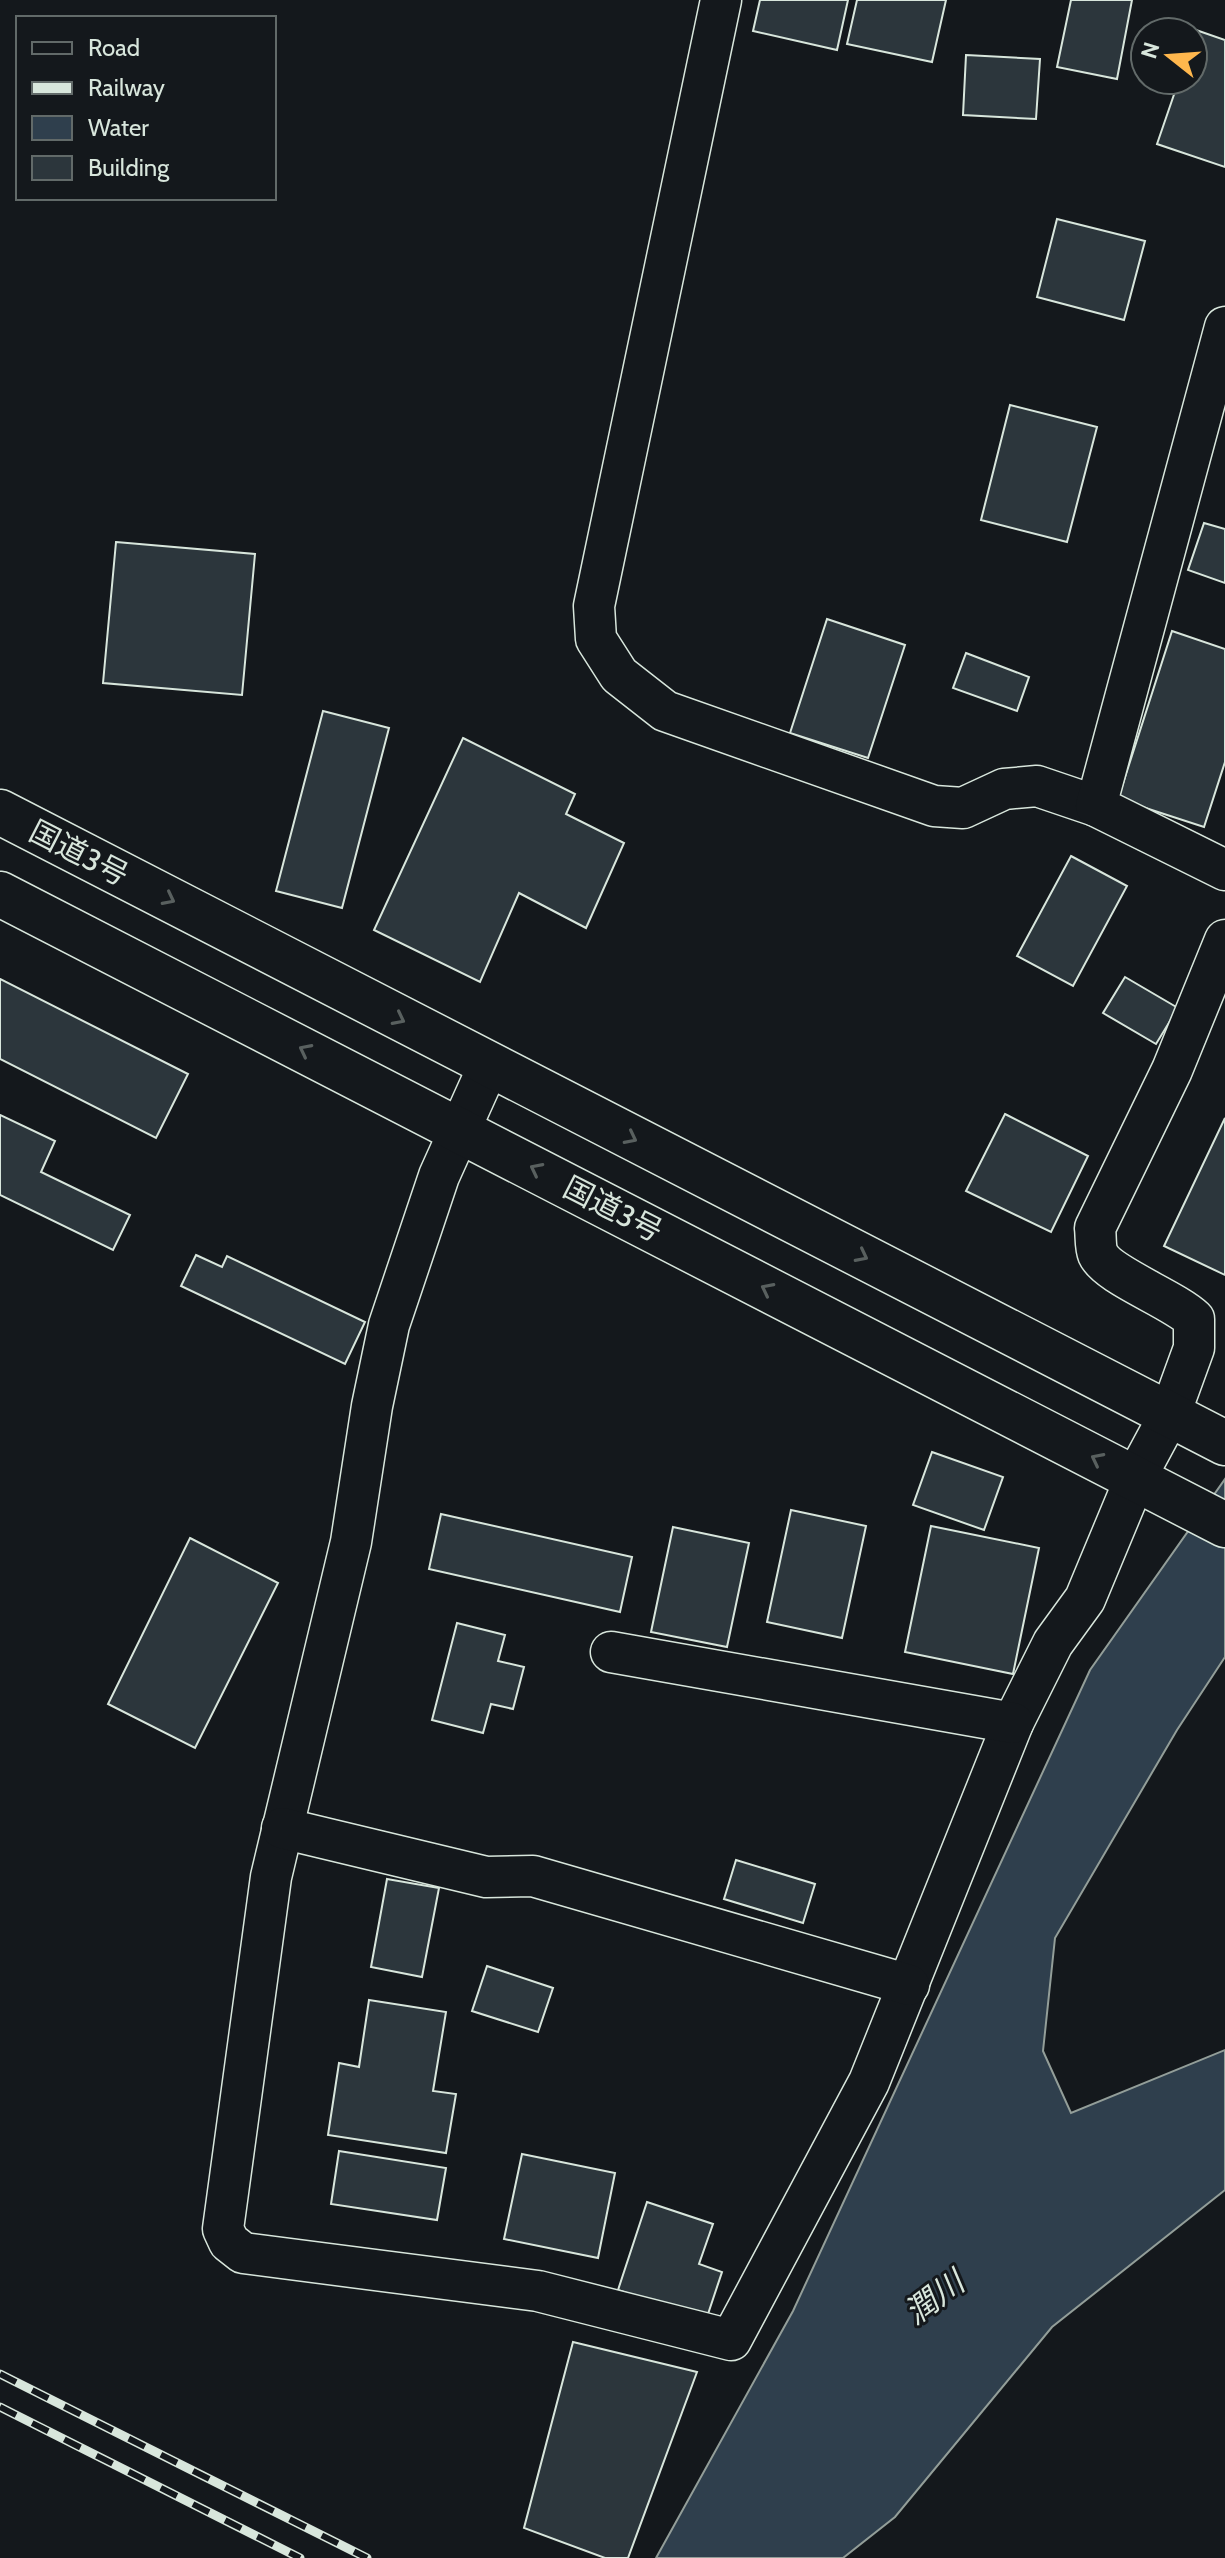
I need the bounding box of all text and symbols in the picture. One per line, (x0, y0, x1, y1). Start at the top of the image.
legend (16, 16, 276, 200)
north arrow (1129, 16, 1209, 96)
text: Road (88, 33, 140, 62)
text: N (1135, 39, 1166, 62)
text: Railway (88, 73, 165, 102)
text: Water (88, 113, 149, 142)
text: Building (88, 153, 170, 182)
street label: 国道3号 (23, 812, 135, 894)
one-way arrow (160, 890, 175, 905)
one-way arrow (391, 1009, 406, 1024)
one-way arrow (298, 1044, 313, 1060)
one-way arrow (622, 1128, 637, 1143)
one-way arrow (529, 1164, 544, 1179)
street label: 国道3号 (557, 1168, 669, 1250)
one-way arrow (854, 1247, 869, 1262)
one-way arrow (760, 1283, 775, 1298)
one-way arrow (1091, 1454, 1106, 1469)
water label: 潤川 (897, 2260, 974, 2332)

